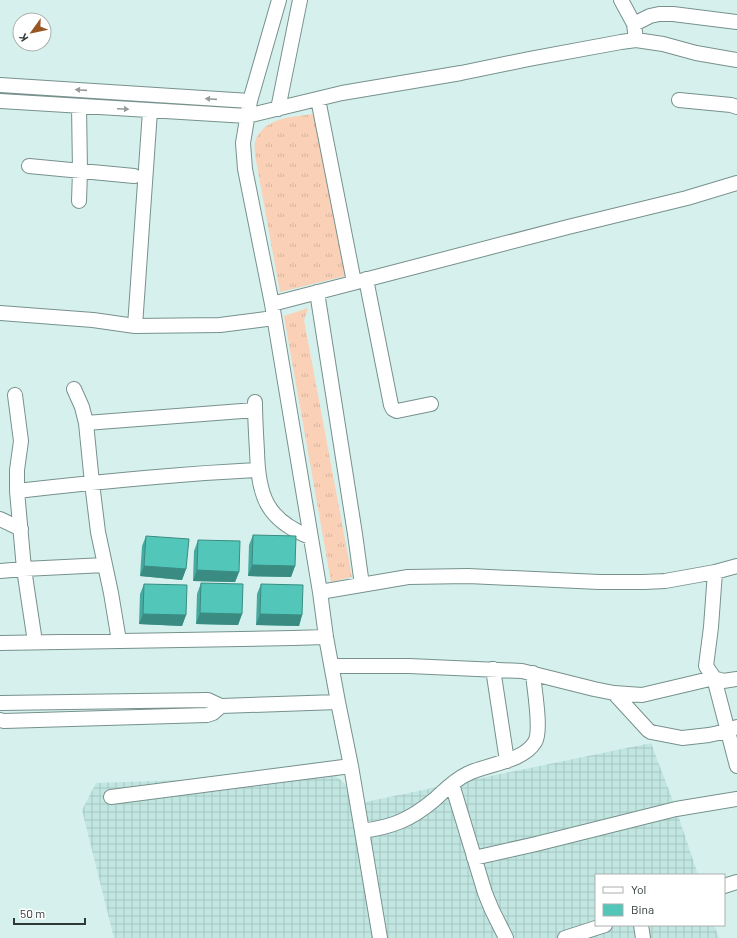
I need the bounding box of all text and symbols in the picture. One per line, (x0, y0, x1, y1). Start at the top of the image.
north arrow (12, 12, 52, 52)
text: K (16, 31, 31, 44)
one-way arrow (75, 87, 87, 94)
one-way arrow (205, 95, 217, 102)
one-way arrow (117, 105, 129, 112)
legend (595, 874, 725, 926)
text: Yol (631, 882, 646, 896)
scale bar (14, 900, 85, 926)
text: Bina (631, 902, 654, 916)
text: 50 m (20, 906, 45, 920)

